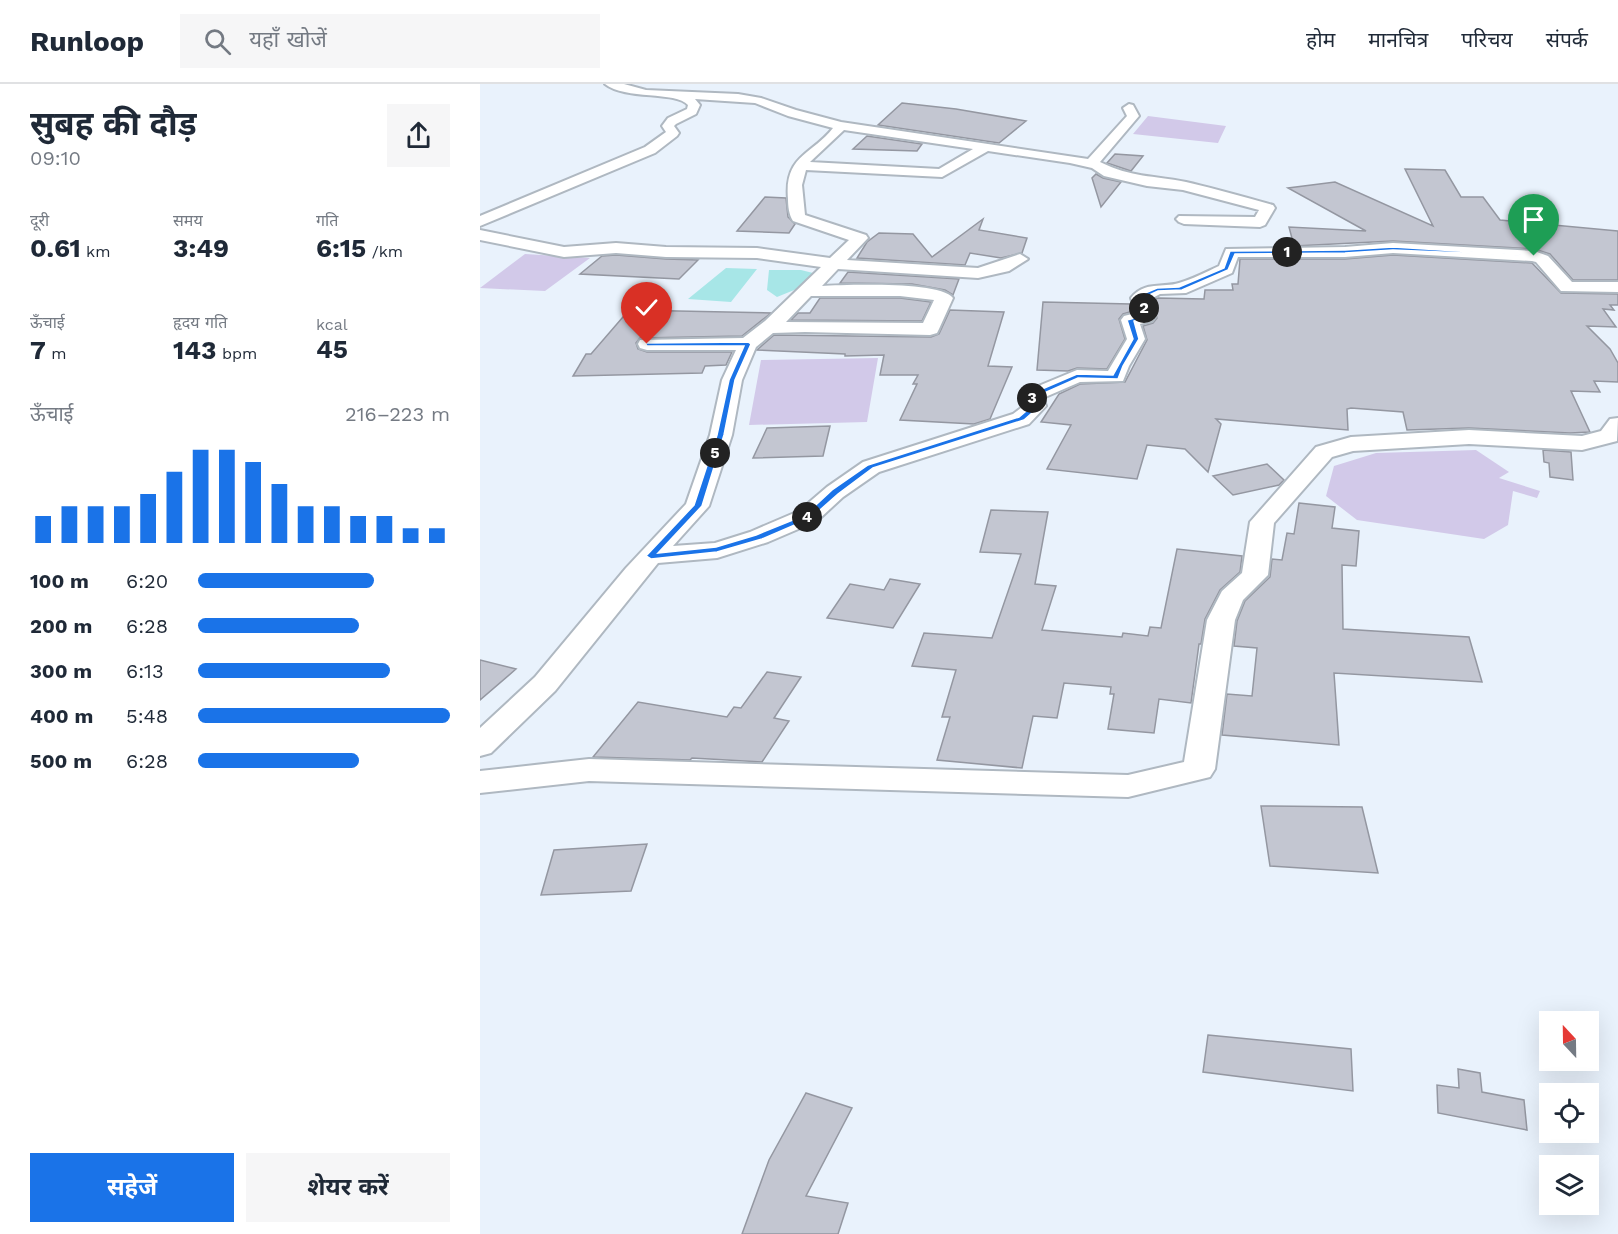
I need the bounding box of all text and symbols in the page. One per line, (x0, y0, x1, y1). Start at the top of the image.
search box (180, 14, 600, 68)
text: Runloop (30, 25, 144, 58)
icon: search (201, 25, 234, 58)
text: यहाँ खोजें (249, 27, 327, 52)
text: होम (1306, 27, 1335, 52)
text: मानचित्र (1368, 27, 1428, 52)
text: परिचय (1461, 27, 1513, 52)
text: संपर्क (1546, 27, 1588, 52)
text: सुबह की दौड़ (30, 104, 197, 143)
button: share (387, 104, 450, 167)
text: 09:10 (30, 146, 81, 170)
pin (1508, 194, 1559, 256)
icon: arrive (1517, 203, 1550, 236)
text: दूरी (30, 211, 49, 230)
text: समय (173, 211, 203, 230)
text: गति (316, 211, 338, 230)
text: 0.61 (30, 233, 81, 263)
text: 3:49 (173, 233, 229, 263)
text: 6:15 (316, 233, 366, 263)
pin: 1 (1272, 237, 1302, 267)
text: km (81, 242, 110, 261)
text: /km (366, 242, 403, 261)
text: 1 (1284, 242, 1290, 261)
pin (621, 282, 672, 344)
icon: check (630, 291, 663, 324)
pin: 2 (1129, 293, 1159, 323)
text: 2 (1139, 298, 1149, 317)
text: ऊँचाई (30, 313, 65, 332)
text: हृदय गति (173, 313, 227, 332)
text: kcal (316, 315, 348, 334)
text: 45 (316, 334, 348, 364)
text: 7 (30, 335, 46, 365)
text: 143 (173, 335, 216, 365)
text: m (46, 344, 67, 363)
text: bpm (216, 344, 257, 363)
pin: 3 (1017, 383, 1047, 413)
text: 3 (1027, 388, 1037, 407)
text: ऊँचाई (30, 402, 73, 426)
text: 216–223 m (345, 402, 450, 426)
pin: 5 (700, 438, 730, 468)
text: 5 (710, 443, 720, 462)
pin: 4 (792, 502, 822, 532)
text: 4 (802, 507, 812, 526)
text: 100 m (30, 569, 89, 593)
text: 6:20 (126, 569, 168, 593)
text: 200 m (30, 614, 92, 638)
text: 6:28 (126, 614, 168, 638)
text: 300 m (30, 659, 92, 683)
text: 6:13 (126, 659, 164, 683)
text: 400 m (30, 704, 93, 728)
text: 5:48 (126, 704, 168, 728)
text: 500 m (30, 749, 92, 773)
text: 6:28 (126, 749, 168, 773)
north arrow (1539, 1011, 1599, 1071)
map controls (1539, 1011, 1599, 1215)
button: locate (1539, 1083, 1599, 1143)
button: सहेजें (30, 1153, 234, 1222)
button: शेयर करें (246, 1153, 450, 1222)
button: layers (1539, 1155, 1599, 1215)

